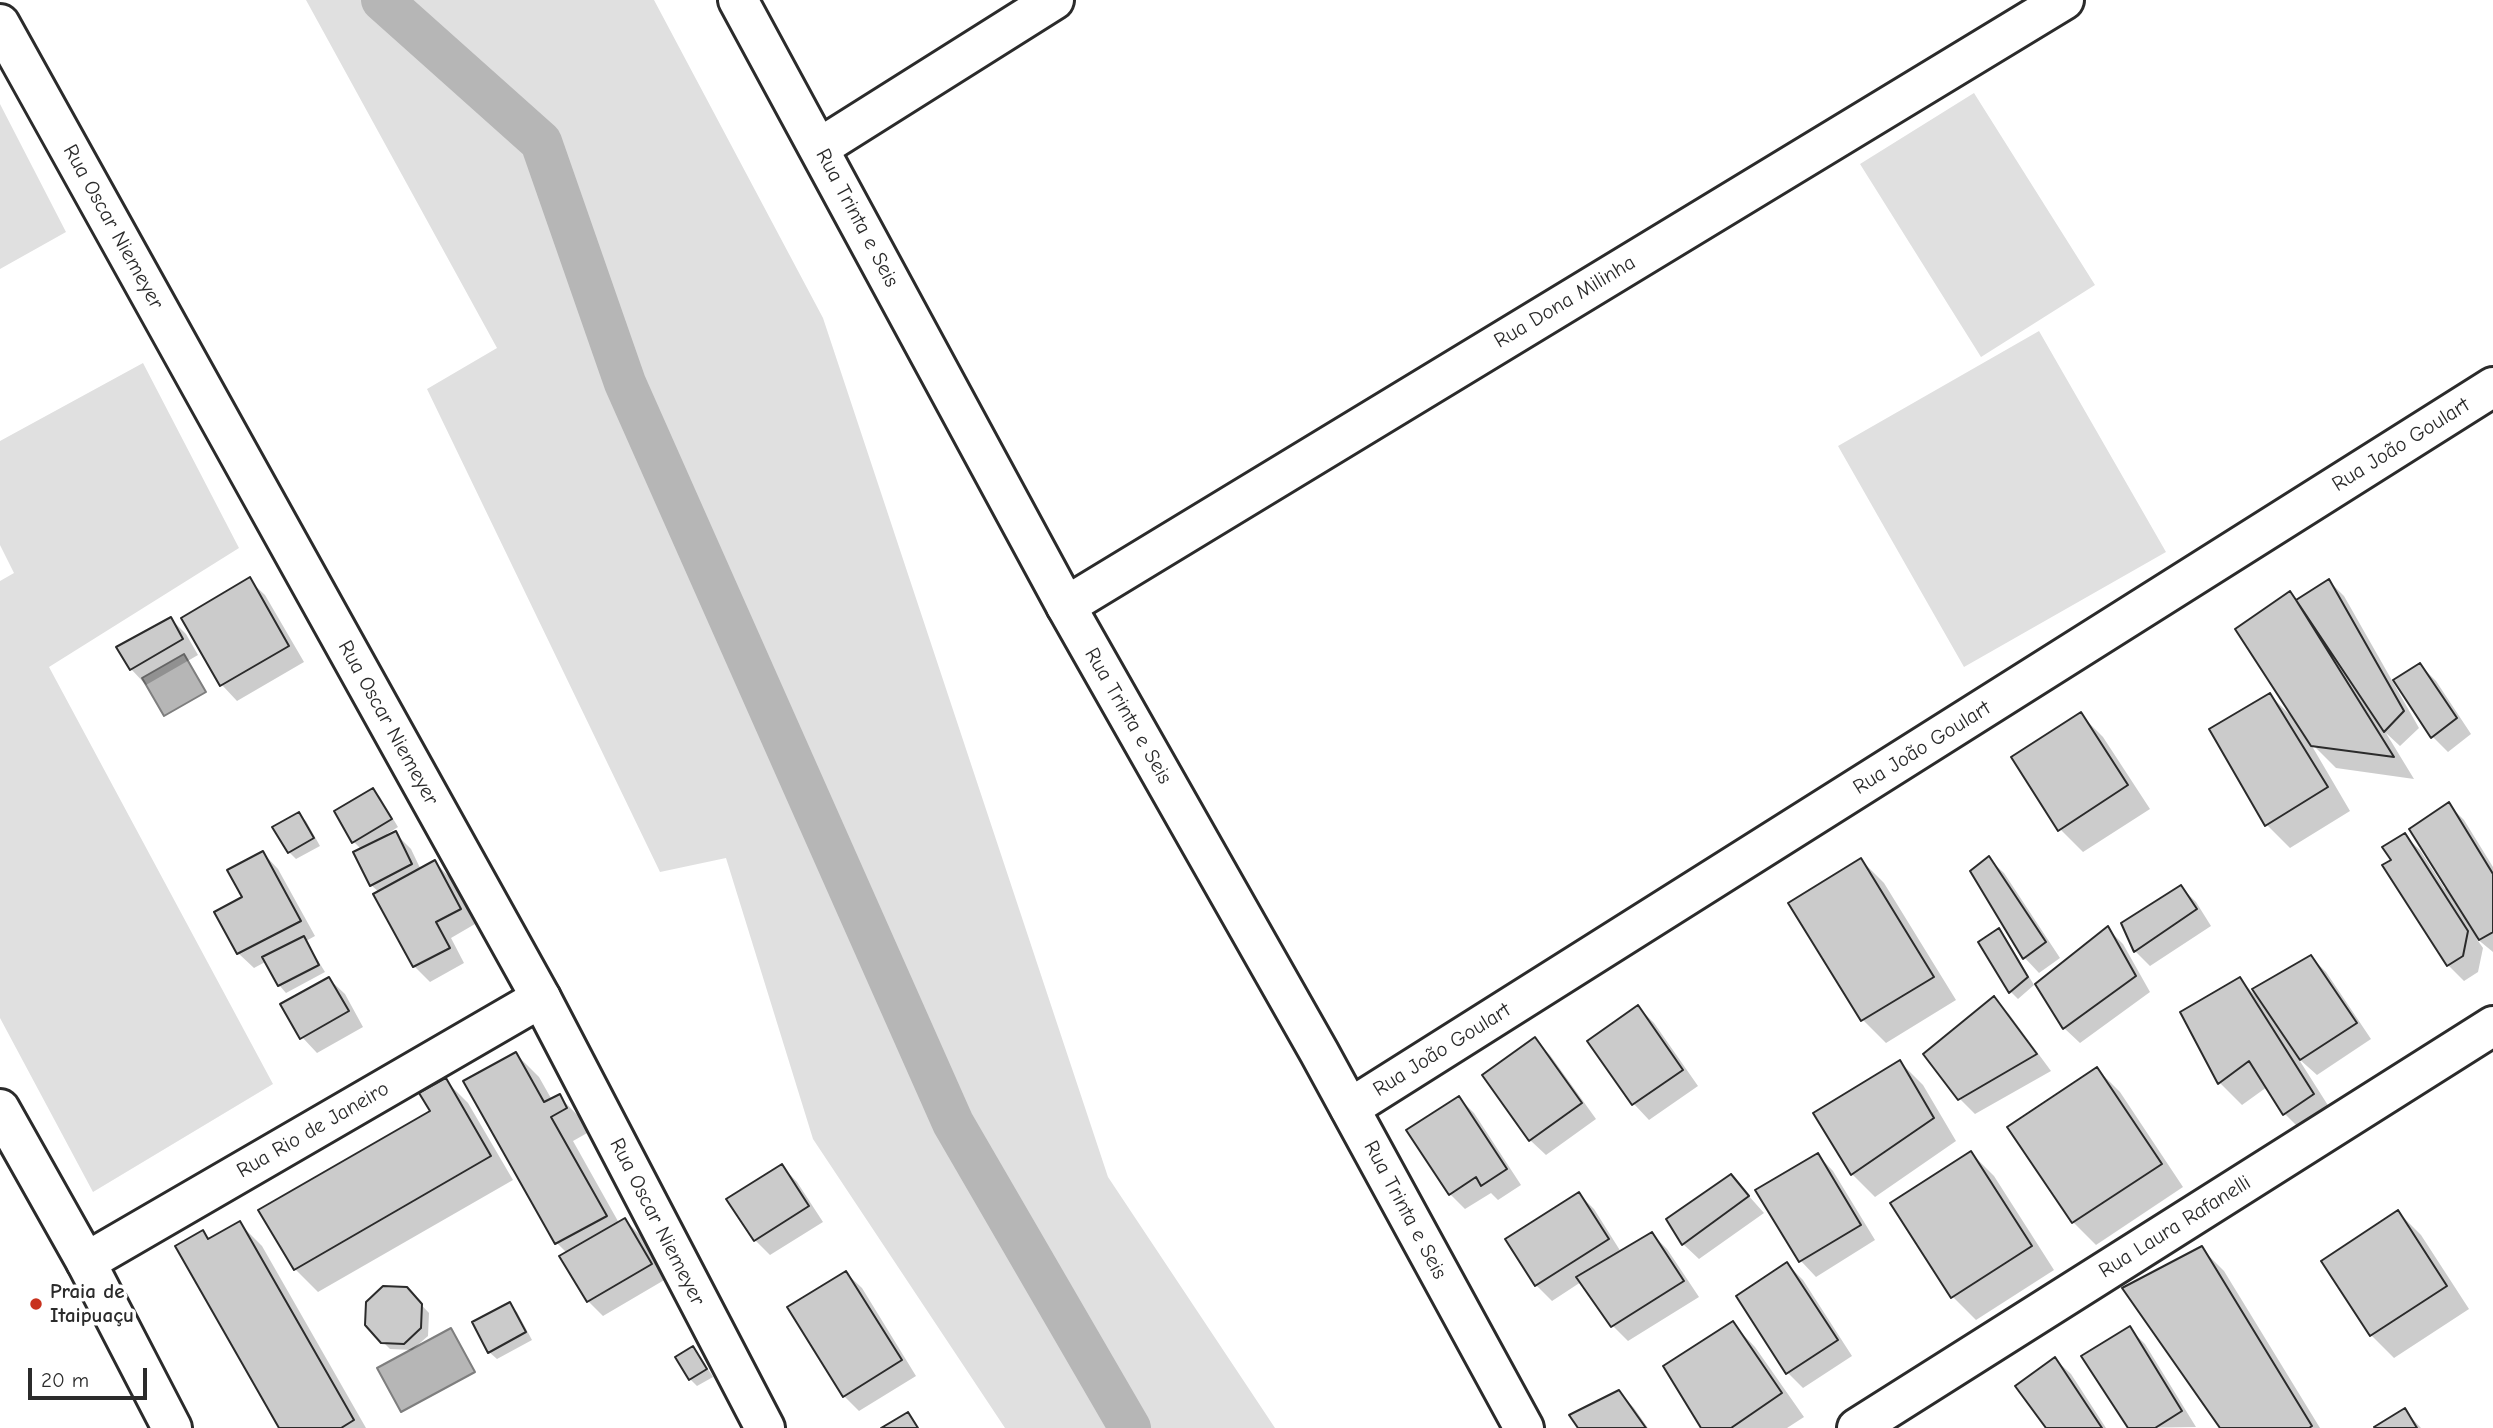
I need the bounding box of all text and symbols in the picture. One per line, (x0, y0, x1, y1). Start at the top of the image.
street label: Rua Oscar Niemeyer (57, 140, 169, 314)
street label: Rua Trinta e Seis (810, 144, 904, 292)
street label: Rua Dona Milinha (1490, 250, 1640, 354)
street label: Rua João Goulart (2328, 393, 2474, 497)
street label: Rua Oscar Niemeyer (332, 636, 444, 810)
street label: Rua Trinta e Seis (1079, 643, 1177, 789)
street label: Rua João Goulart (1849, 696, 1995, 800)
street label: Rua João Goulart (1369, 998, 1515, 1102)
street label: Rua Rio de Janeiro (232, 1076, 394, 1184)
street label: Rua Oscar Niemeyer (604, 1134, 710, 1310)
street label: Rua Trinta e Seis (1358, 1136, 1452, 1284)
street label: Rua Laura Rafanelli (2094, 1170, 2256, 1284)
place label: Praia de Itaipuaçu (50, 1279, 134, 1329)
marker: Praia de Itaipuaçu (28, 1296, 44, 1312)
scale bar (32, 1354, 150, 1398)
text: 20 m (41, 1368, 89, 1392)

